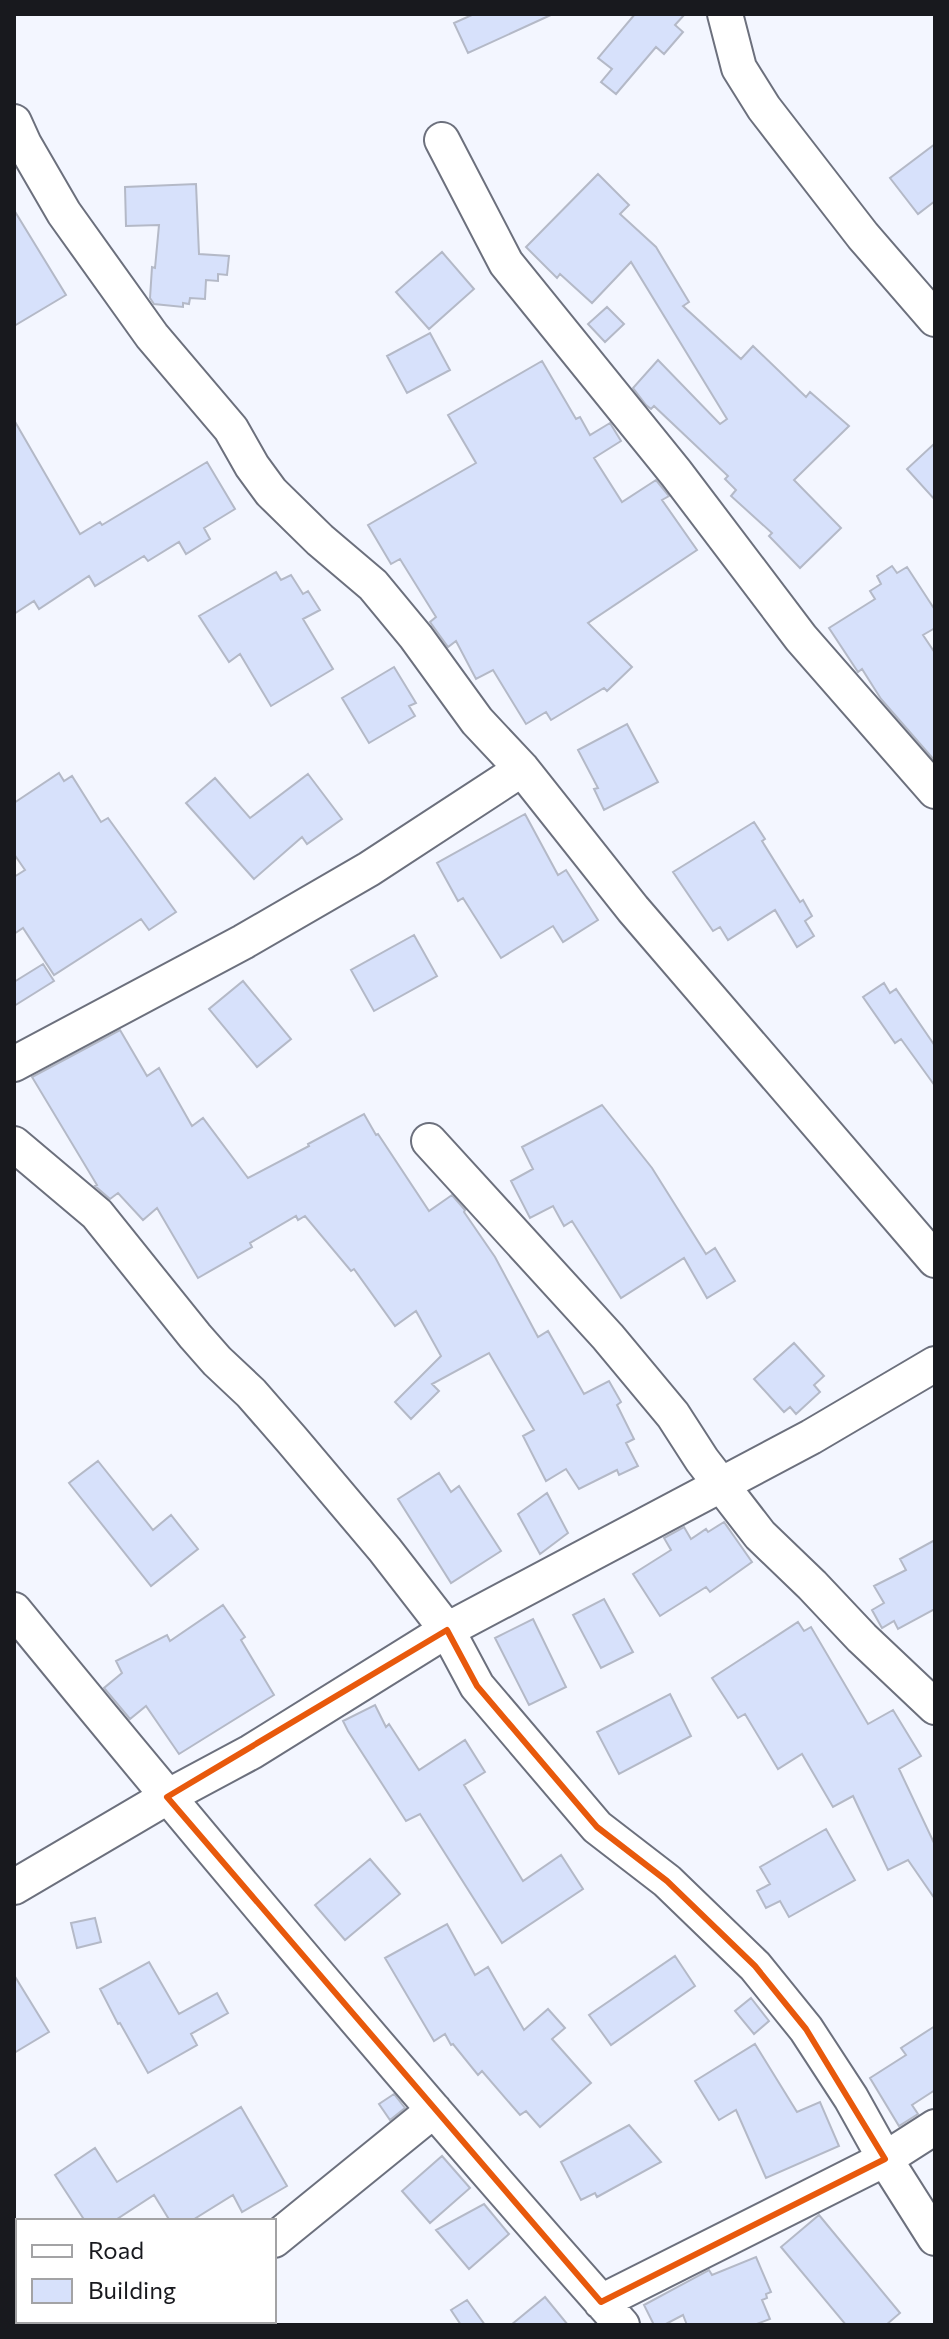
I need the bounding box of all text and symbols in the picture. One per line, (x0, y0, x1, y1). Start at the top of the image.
legend (16, 2219, 276, 2323)
text: Road (88, 2235, 144, 2264)
text: Building (88, 2275, 176, 2304)

